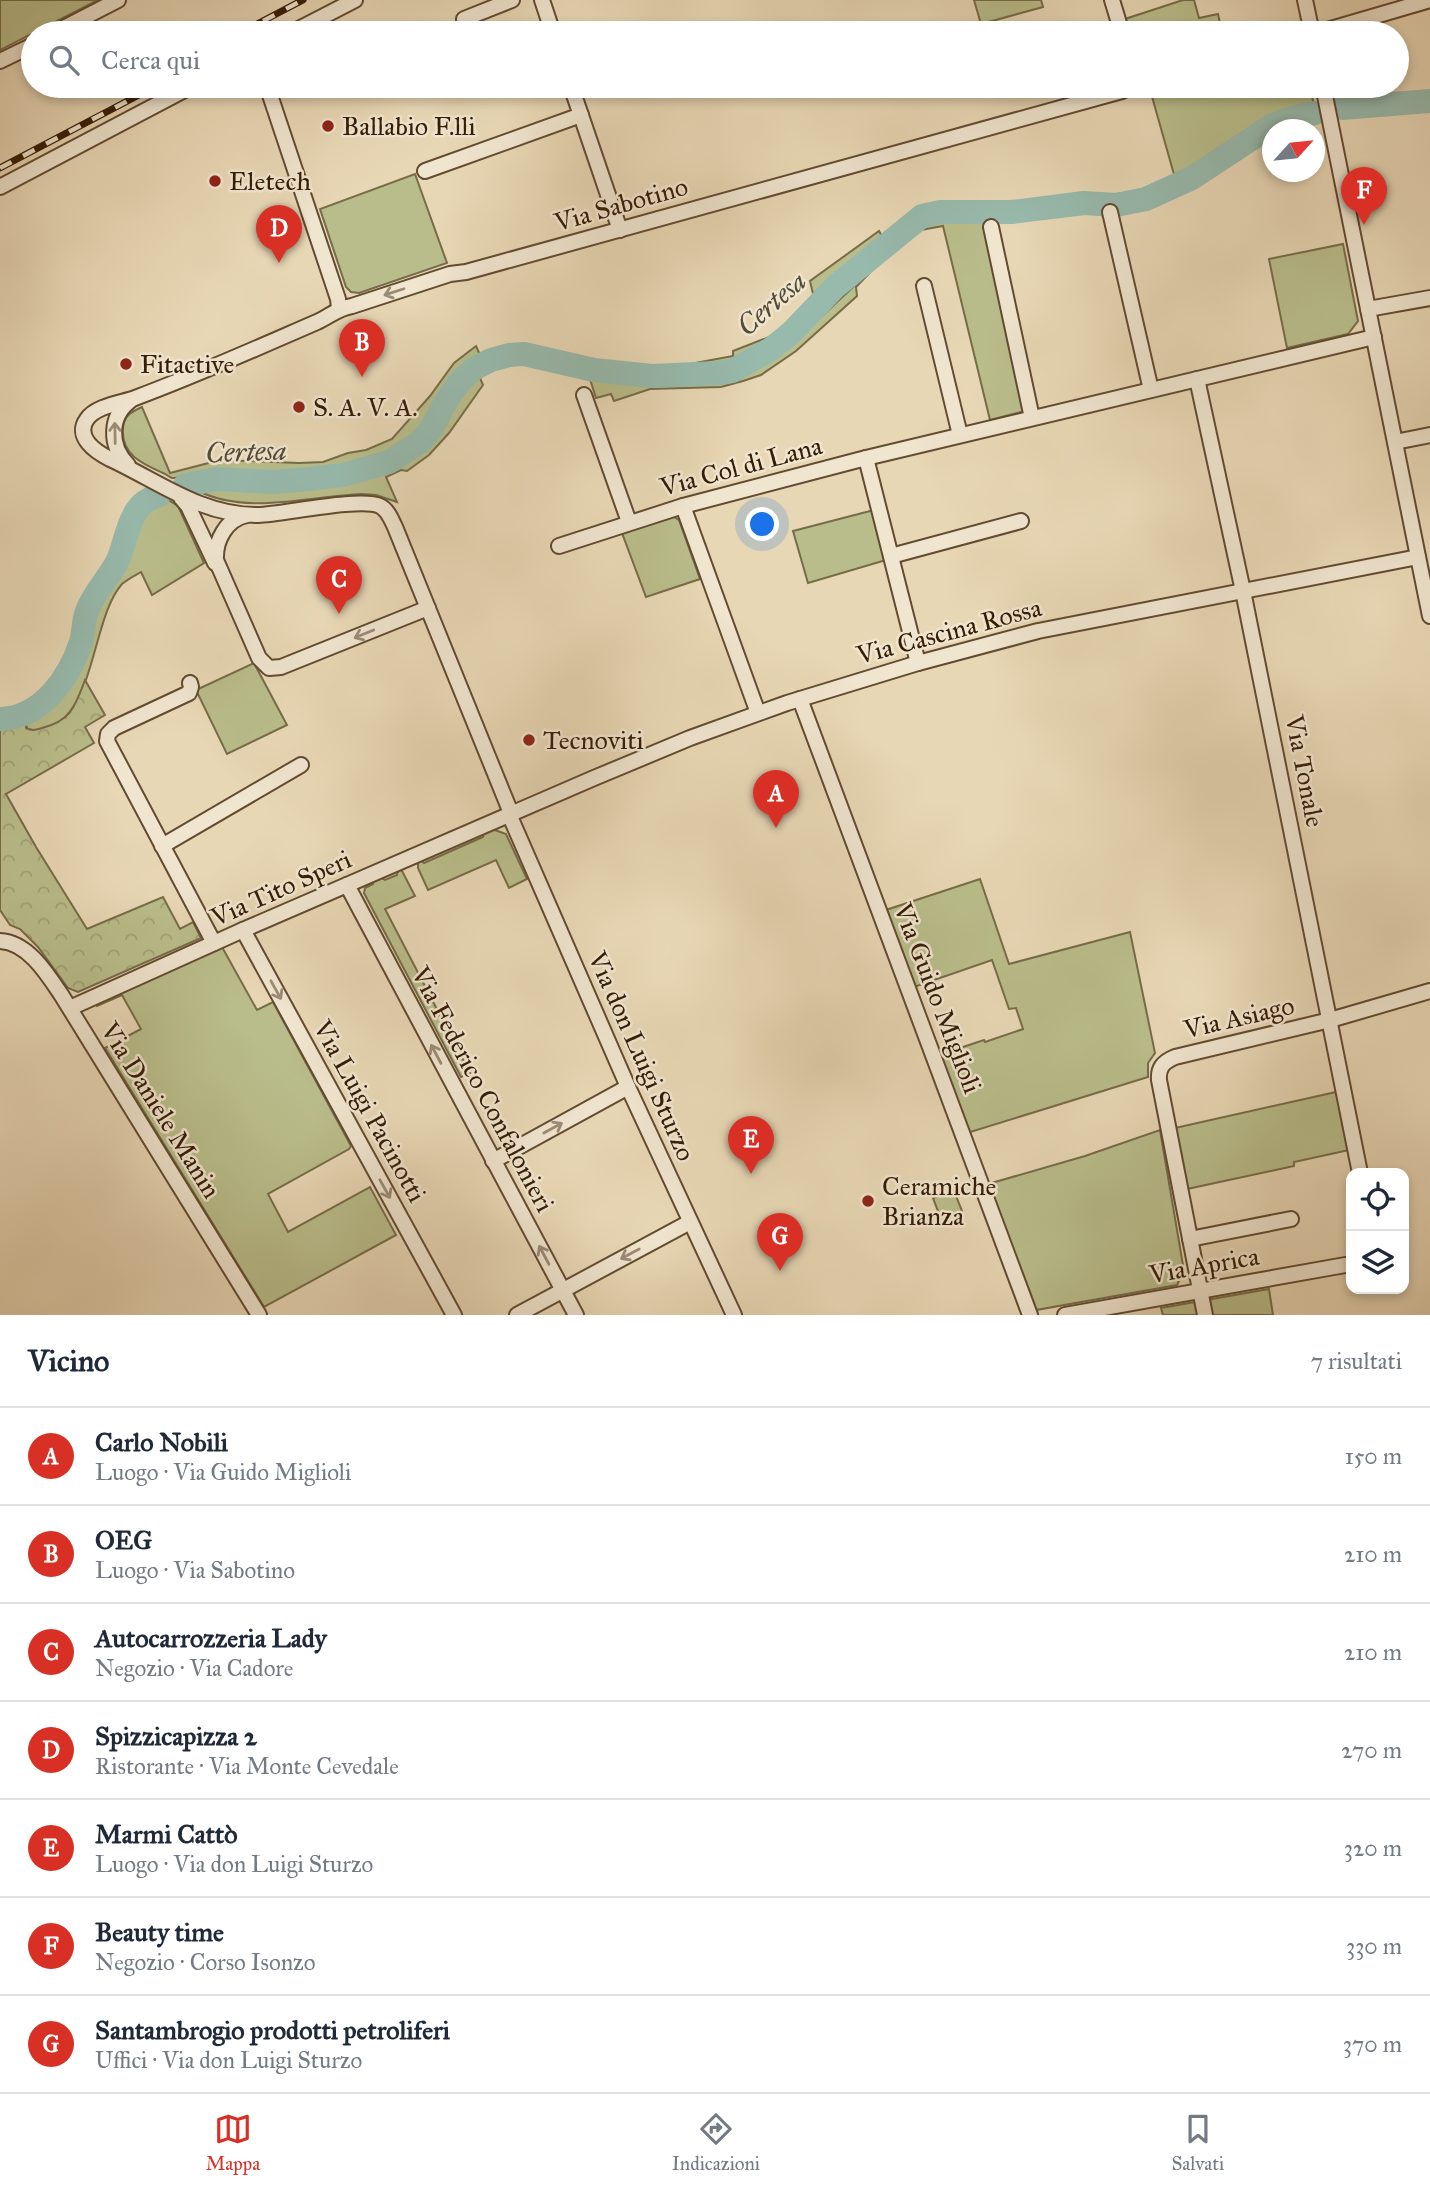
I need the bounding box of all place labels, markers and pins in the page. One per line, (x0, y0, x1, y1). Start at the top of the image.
place label: Ballabio F.lli (342, 110, 476, 142)
marker: Ballabio F.lli (320, 118, 336, 134)
place label: Eletech (229, 165, 311, 197)
pin: F (1341, 167, 1387, 225)
marker: Eletech (207, 173, 223, 189)
pin: D (256, 205, 302, 263)
pin: B (339, 319, 385, 377)
place label: Fitactive (140, 348, 234, 380)
marker: Fitactive (118, 356, 134, 372)
place label: S. A. V. A. (313, 391, 418, 423)
marker: S. A. V. A. (291, 399, 307, 415)
pin: C (316, 556, 362, 614)
place label: Tecnoviti (543, 724, 644, 756)
marker: Tecnoviti (521, 732, 537, 748)
pin: A (753, 770, 799, 828)
pin: E (728, 1116, 774, 1174)
place label: Ceramiche Brianza (882, 1170, 997, 1232)
marker: Ceramiche Brianza (860, 1193, 876, 1209)
pin: G (757, 1213, 803, 1271)

